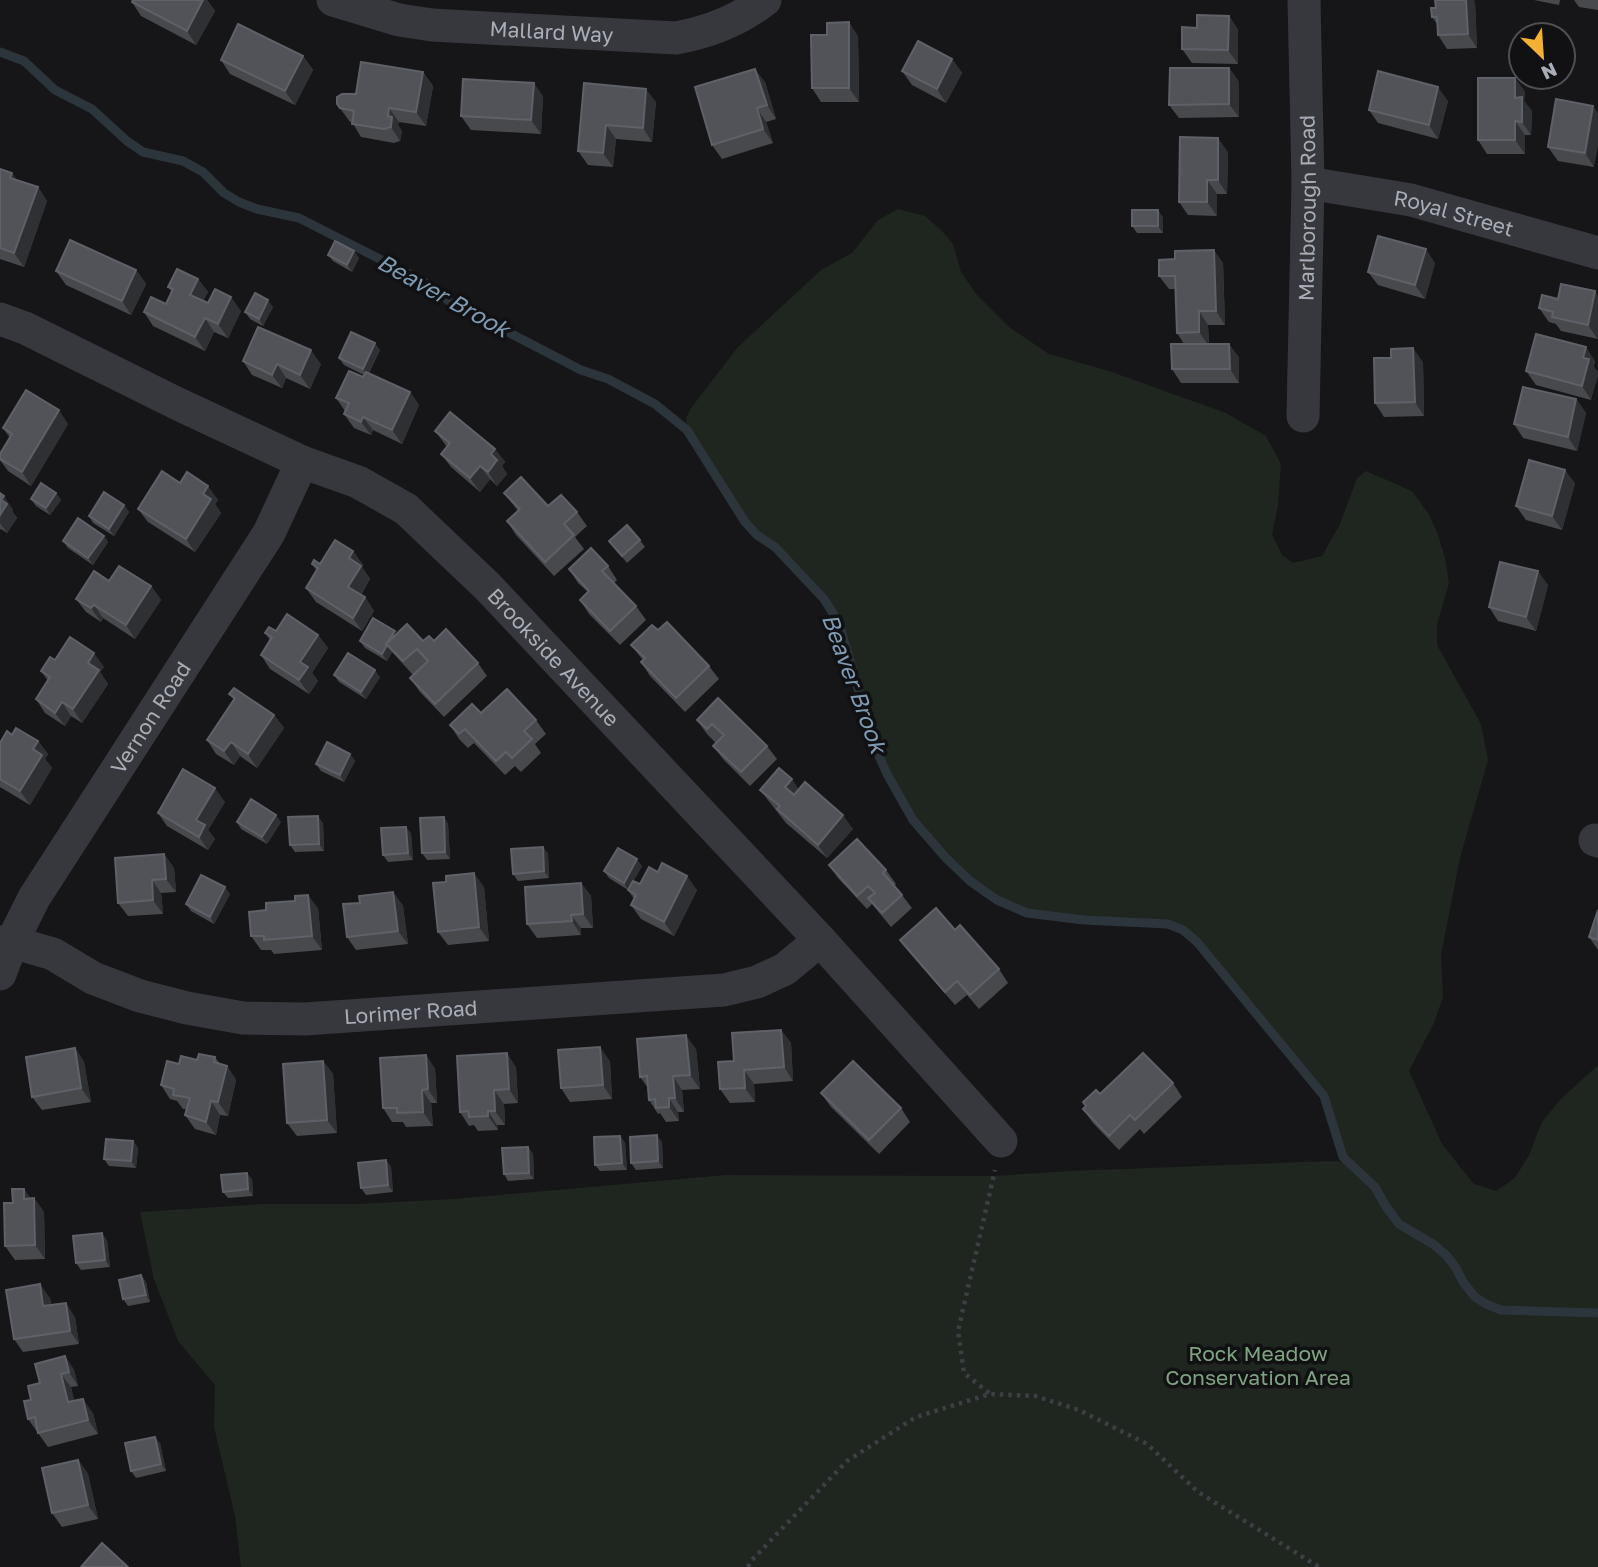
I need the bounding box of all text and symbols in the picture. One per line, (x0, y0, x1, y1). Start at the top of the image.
street label: Mallard Way (489, 15, 614, 48)
north arrow (1507, 21, 1577, 91)
text: N (1538, 58, 1561, 85)
street label: Marlborough Road (1292, 115, 1321, 301)
street label: Royal Street (1392, 184, 1517, 242)
water label: Beaver Brook (373, 247, 517, 344)
street label: Brookside Avenue (482, 582, 625, 732)
water label: Beaver Brook (817, 609, 894, 759)
street label: Vernon Road (105, 657, 196, 779)
street label: Lorimer Road (343, 994, 478, 1029)
park label: Rock Meadow Conservation Area (1165, 1340, 1351, 1390)

